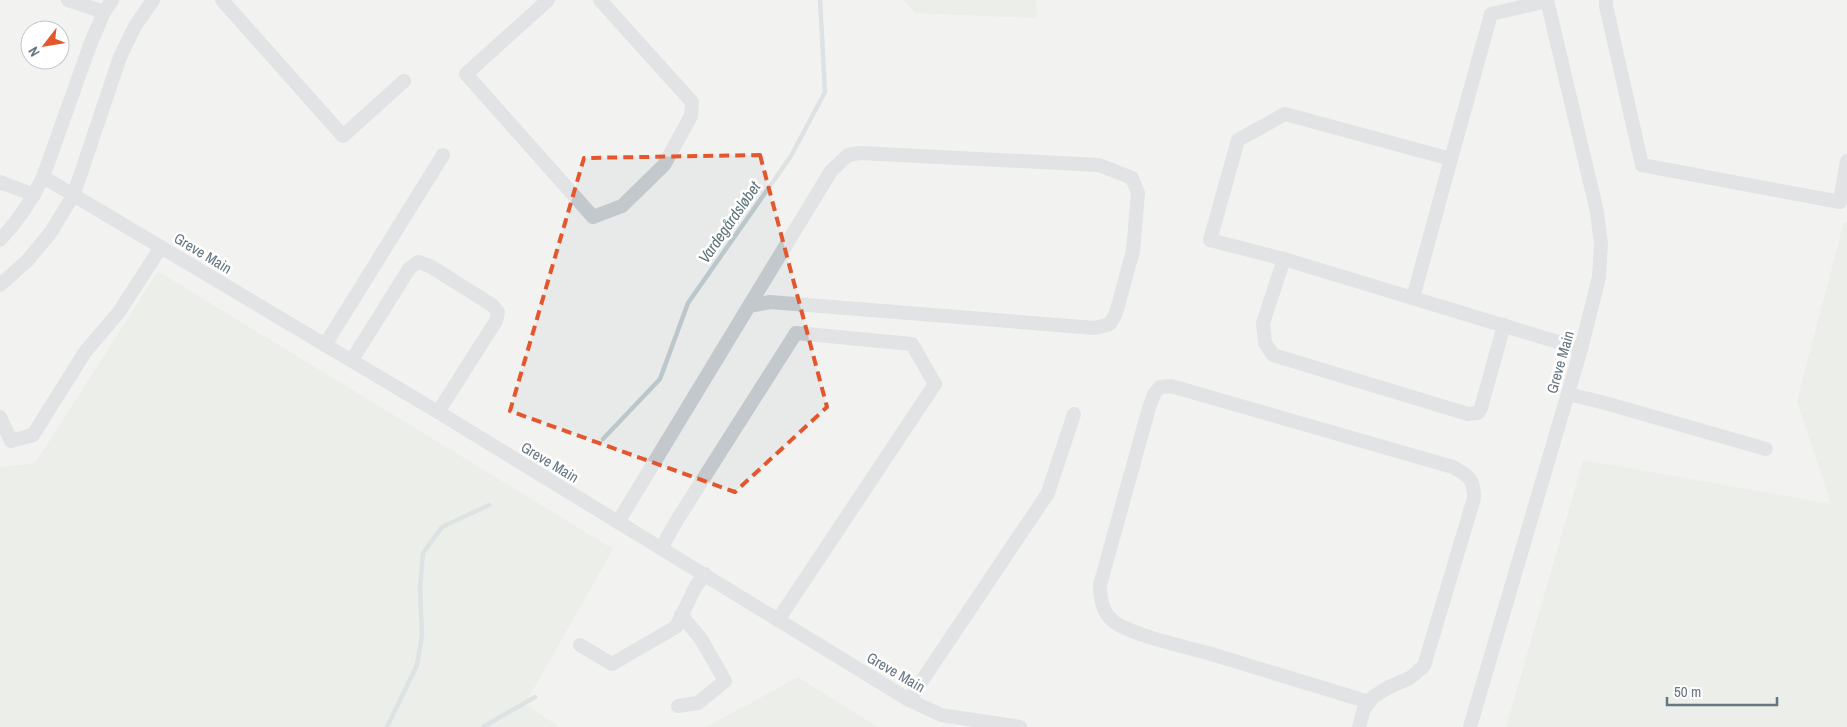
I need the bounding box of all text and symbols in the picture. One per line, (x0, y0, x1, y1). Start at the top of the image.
north arrow (20, 20, 70, 70)
text: N (24, 44, 44, 60)
water label: Vardegårdsløbet (693, 176, 765, 267)
street label: Greve Main (170, 227, 236, 279)
street label: Greve Main (1541, 328, 1579, 396)
street label: Greve Main (517, 436, 583, 488)
street label: Greve Main (863, 647, 929, 697)
scale bar (1667, 674, 1777, 706)
text: 50 m (1674, 681, 1701, 702)

